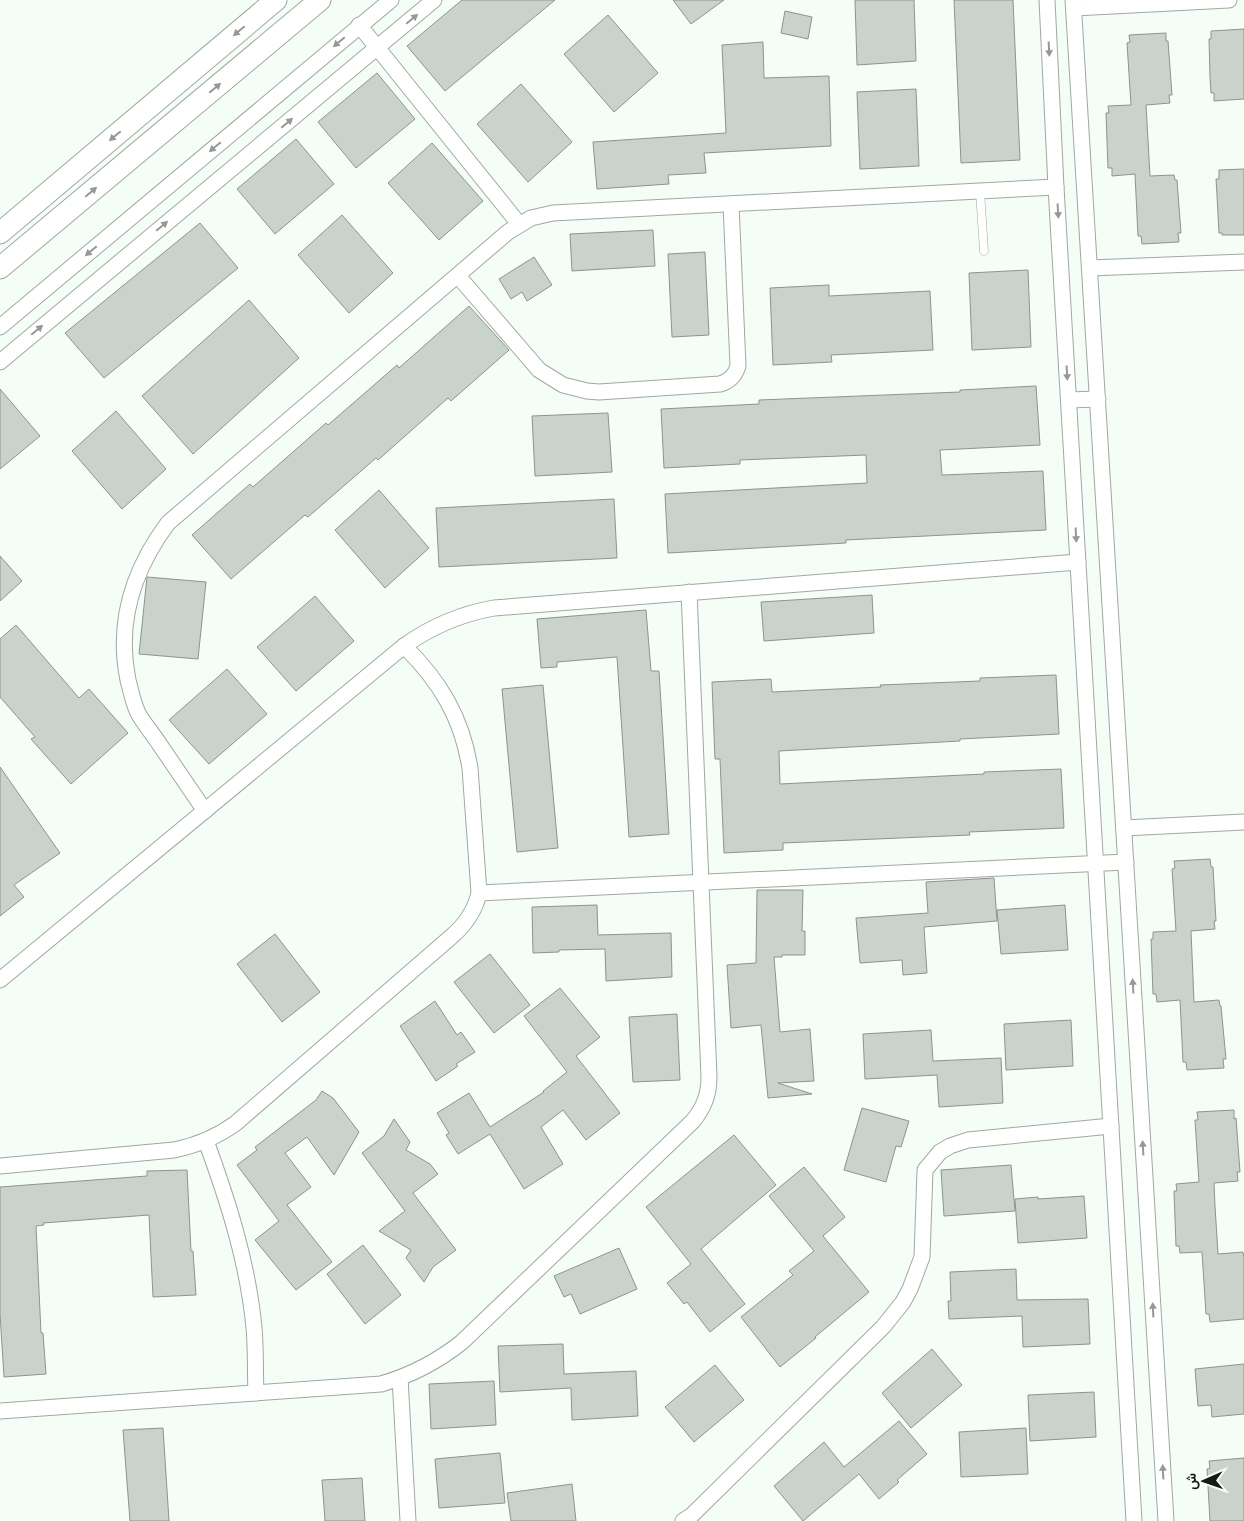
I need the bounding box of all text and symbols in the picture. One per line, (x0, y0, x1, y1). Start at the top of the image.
one-way arrow (405, 13, 418, 24)
one-way arrow (232, 26, 245, 37)
one-way arrow (334, 36, 346, 48)
one-way arrow (1046, 41, 1054, 57)
one-way arrow (209, 82, 222, 93)
one-way arrow (280, 117, 293, 128)
one-way arrow (108, 131, 121, 142)
one-way arrow (209, 141, 222, 152)
one-way arrow (85, 187, 97, 198)
one-way arrow (1054, 203, 1062, 219)
one-way arrow (156, 221, 169, 232)
one-way arrow (85, 245, 97, 257)
one-way arrow (31, 325, 44, 336)
one-way arrow (1063, 365, 1071, 381)
one-way arrow (1073, 528, 1081, 544)
one-way arrow (1129, 977, 1137, 993)
one-way arrow (1139, 1140, 1147, 1156)
one-way arrow (1148, 1302, 1156, 1318)
north arrow (1179, 1456, 1229, 1506)
one-way arrow (1158, 1464, 1166, 1480)
text: ش (1181, 1473, 1200, 1490)

